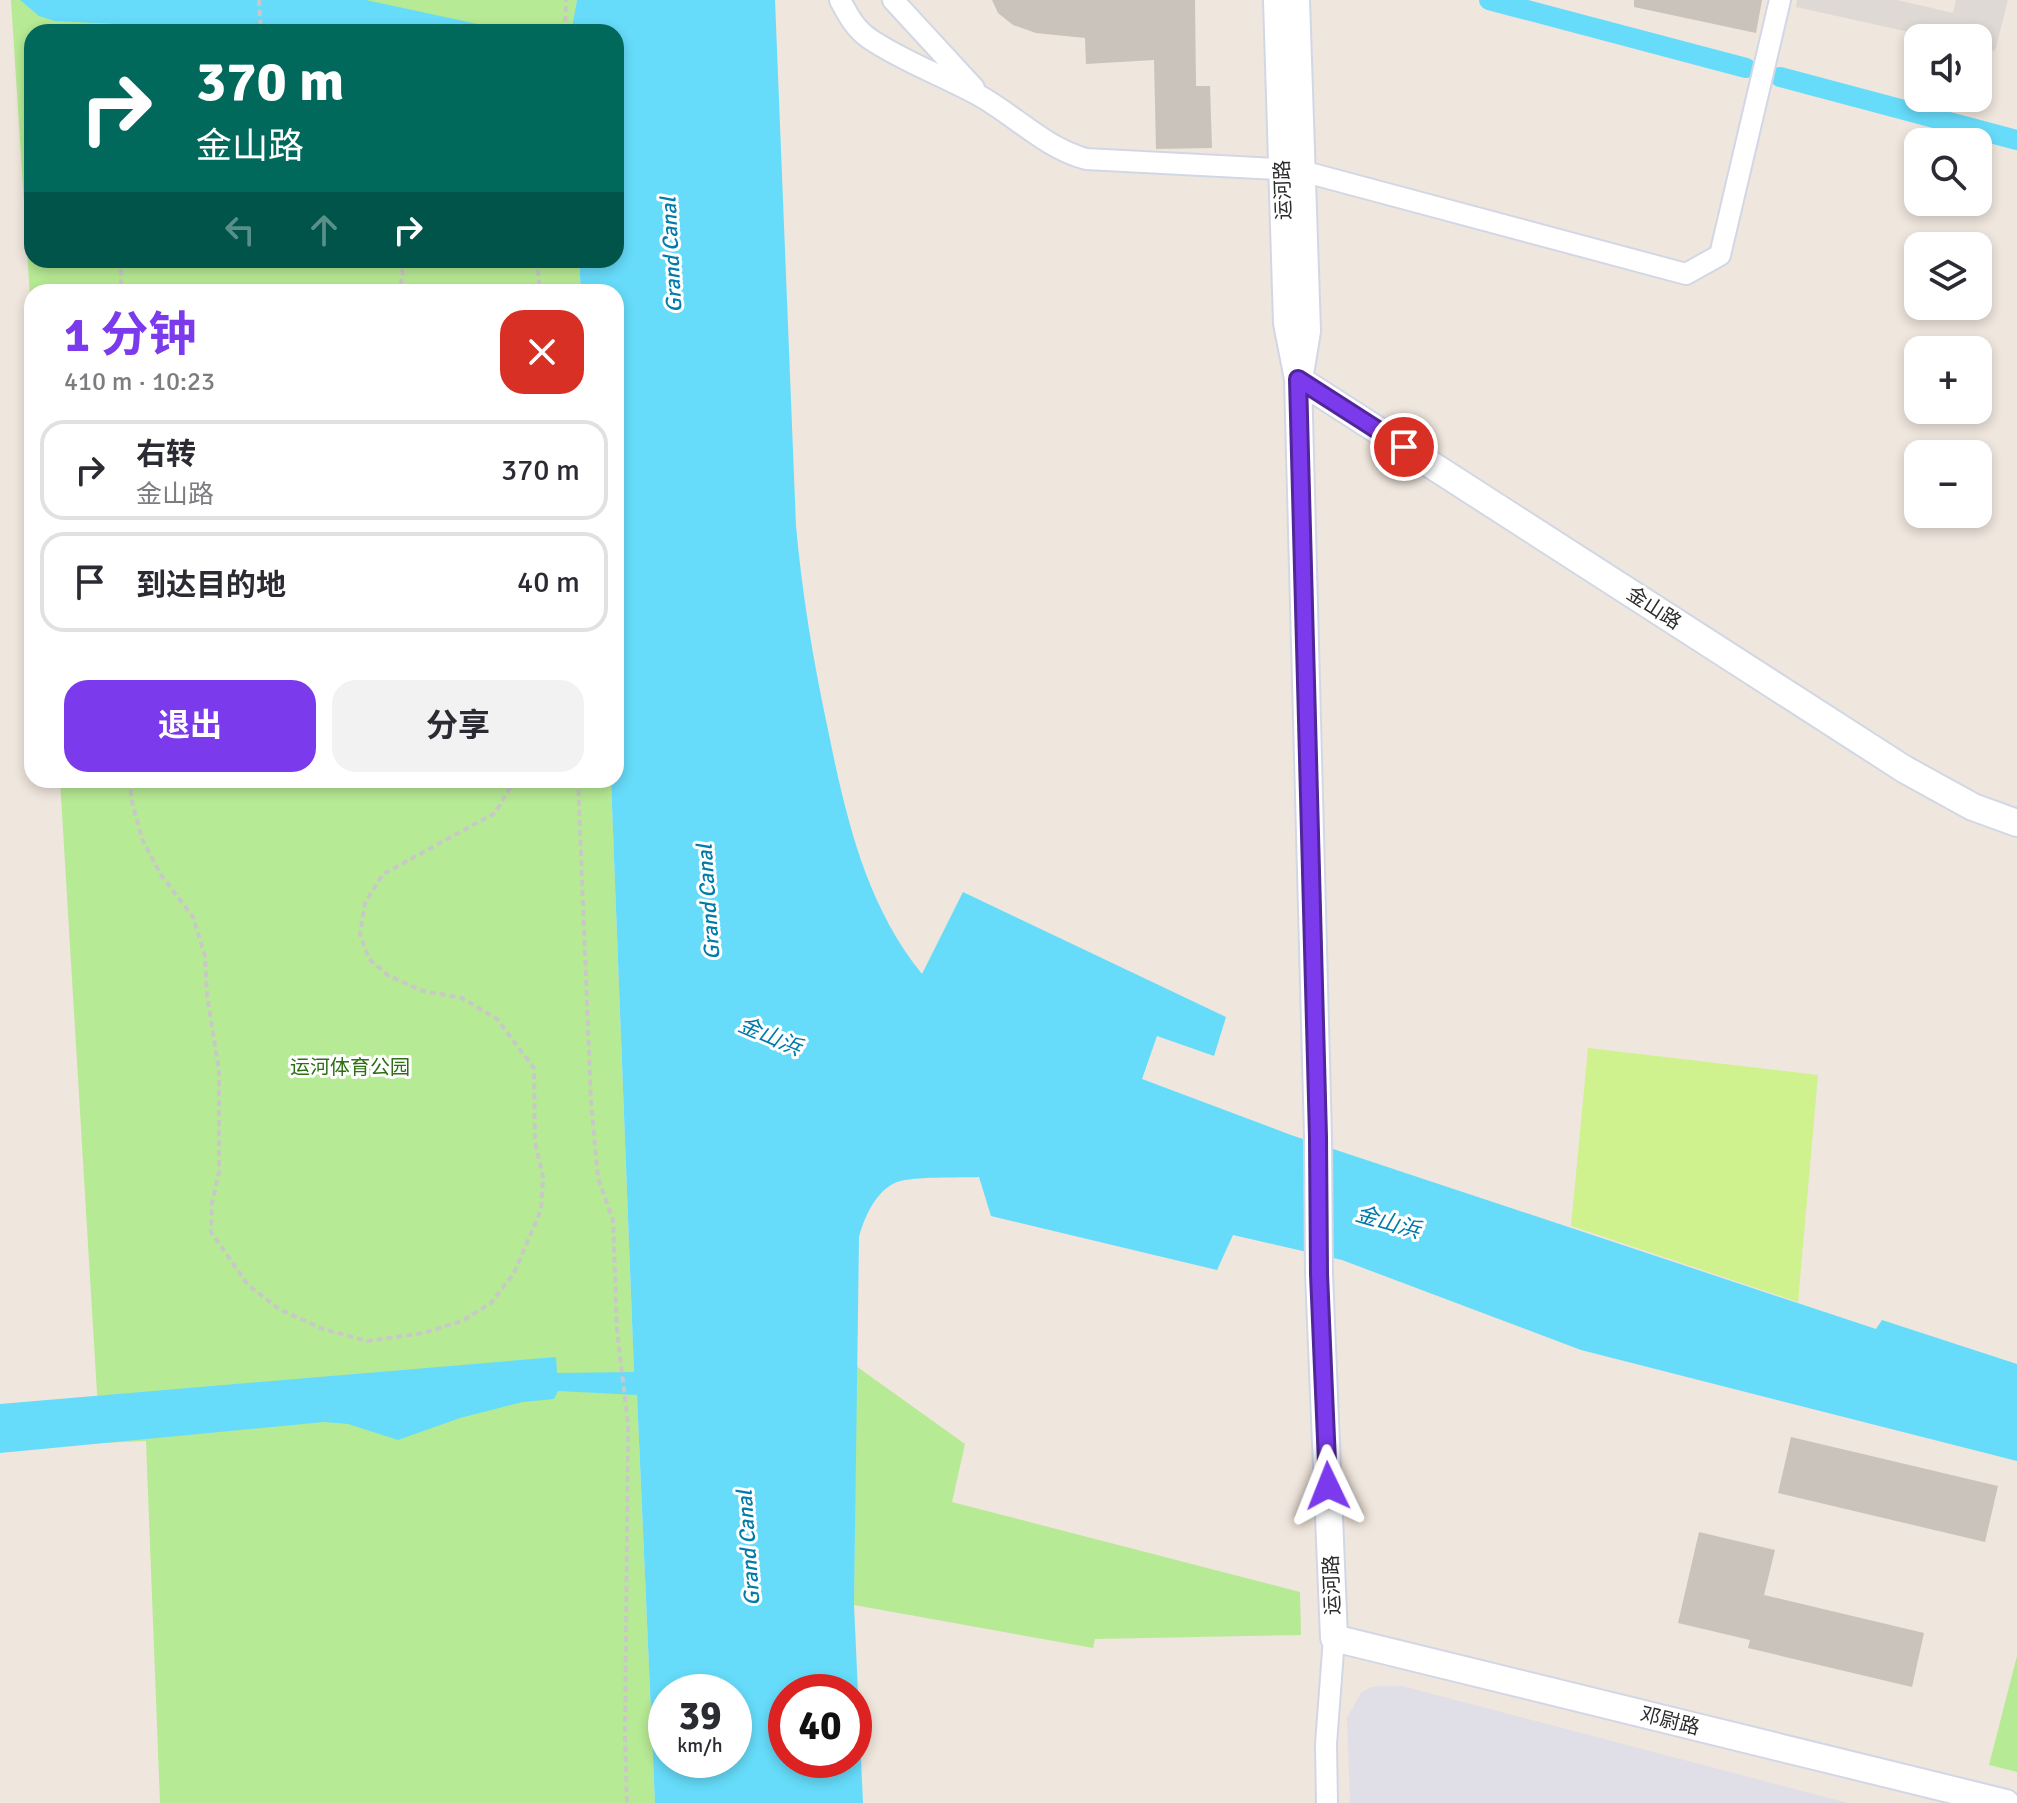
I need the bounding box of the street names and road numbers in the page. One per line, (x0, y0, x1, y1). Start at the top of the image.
street label: 运河路 (1269, 160, 1297, 220)
street label: 金山路 (1622, 581, 1686, 635)
street label: 运河路 (1318, 1555, 1346, 1615)
street label: 邓尉路 (1638, 1702, 1702, 1740)

